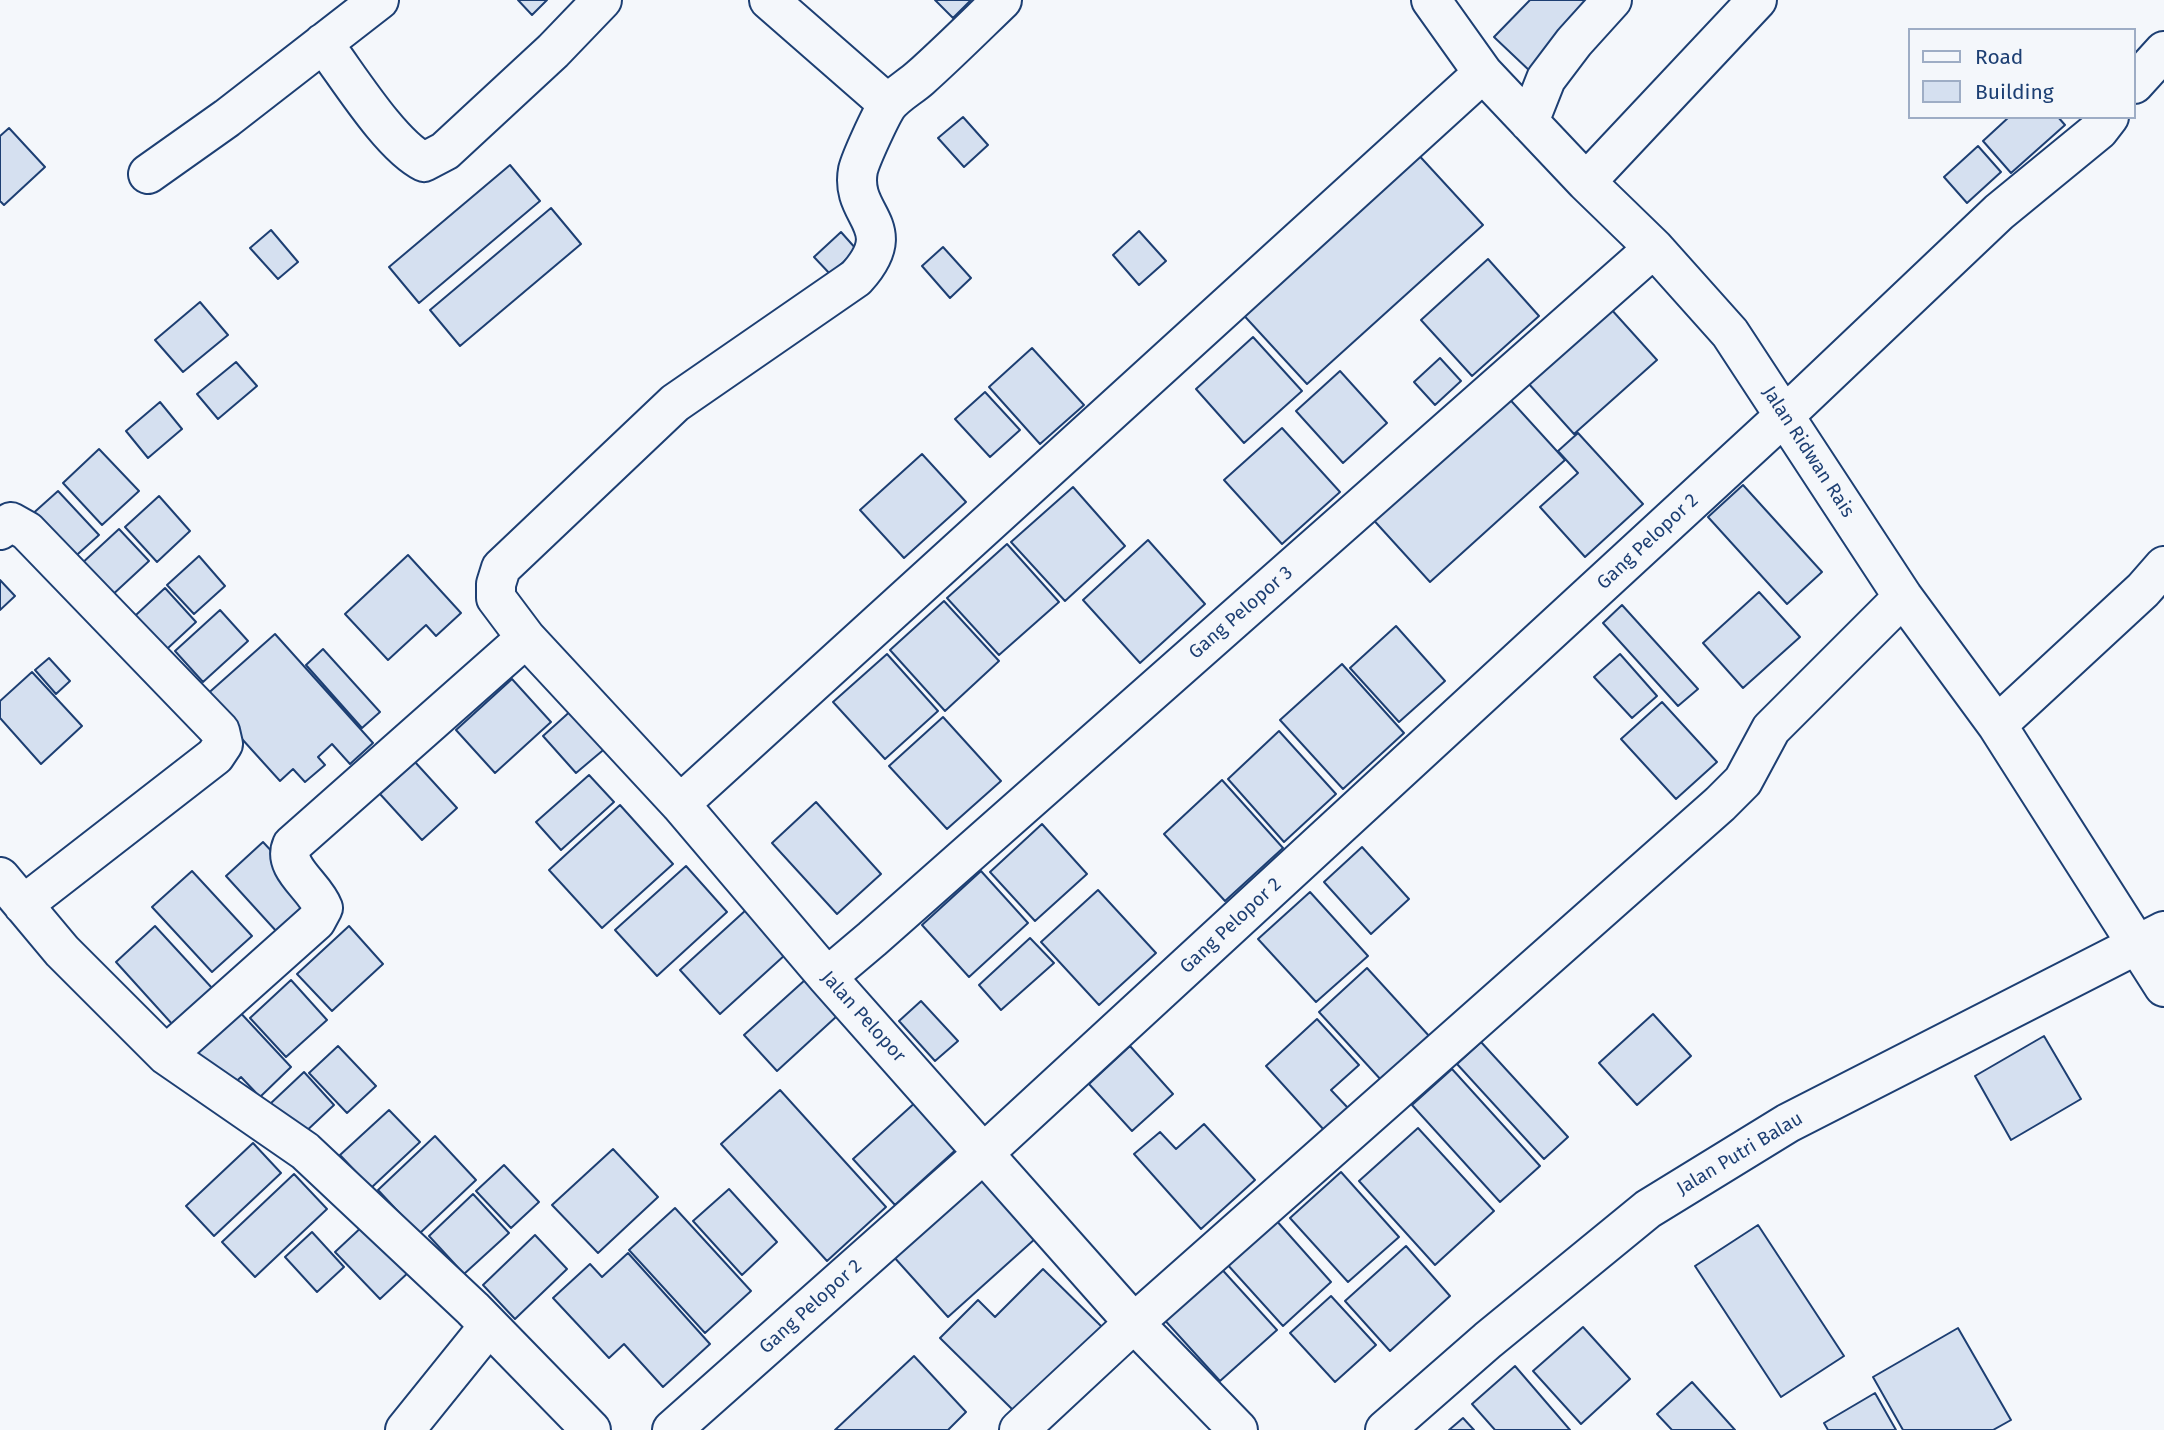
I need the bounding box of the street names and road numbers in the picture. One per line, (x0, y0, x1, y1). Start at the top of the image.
street label: Jalan Ridwan Rais (1757, 382, 1859, 522)
street label: Gang Pelopor 2 (1593, 489, 1703, 595)
street label: Gang Pelopor 3 (1184, 562, 1298, 664)
street label: Gang Pelopor 2 (1176, 873, 1286, 979)
street label: Jalan Pelopor (816, 967, 910, 1067)
street label: Jalan Putri Balau (1673, 1107, 1807, 1201)
street label: Gang Pelopor 2 (755, 1255, 867, 1359)

